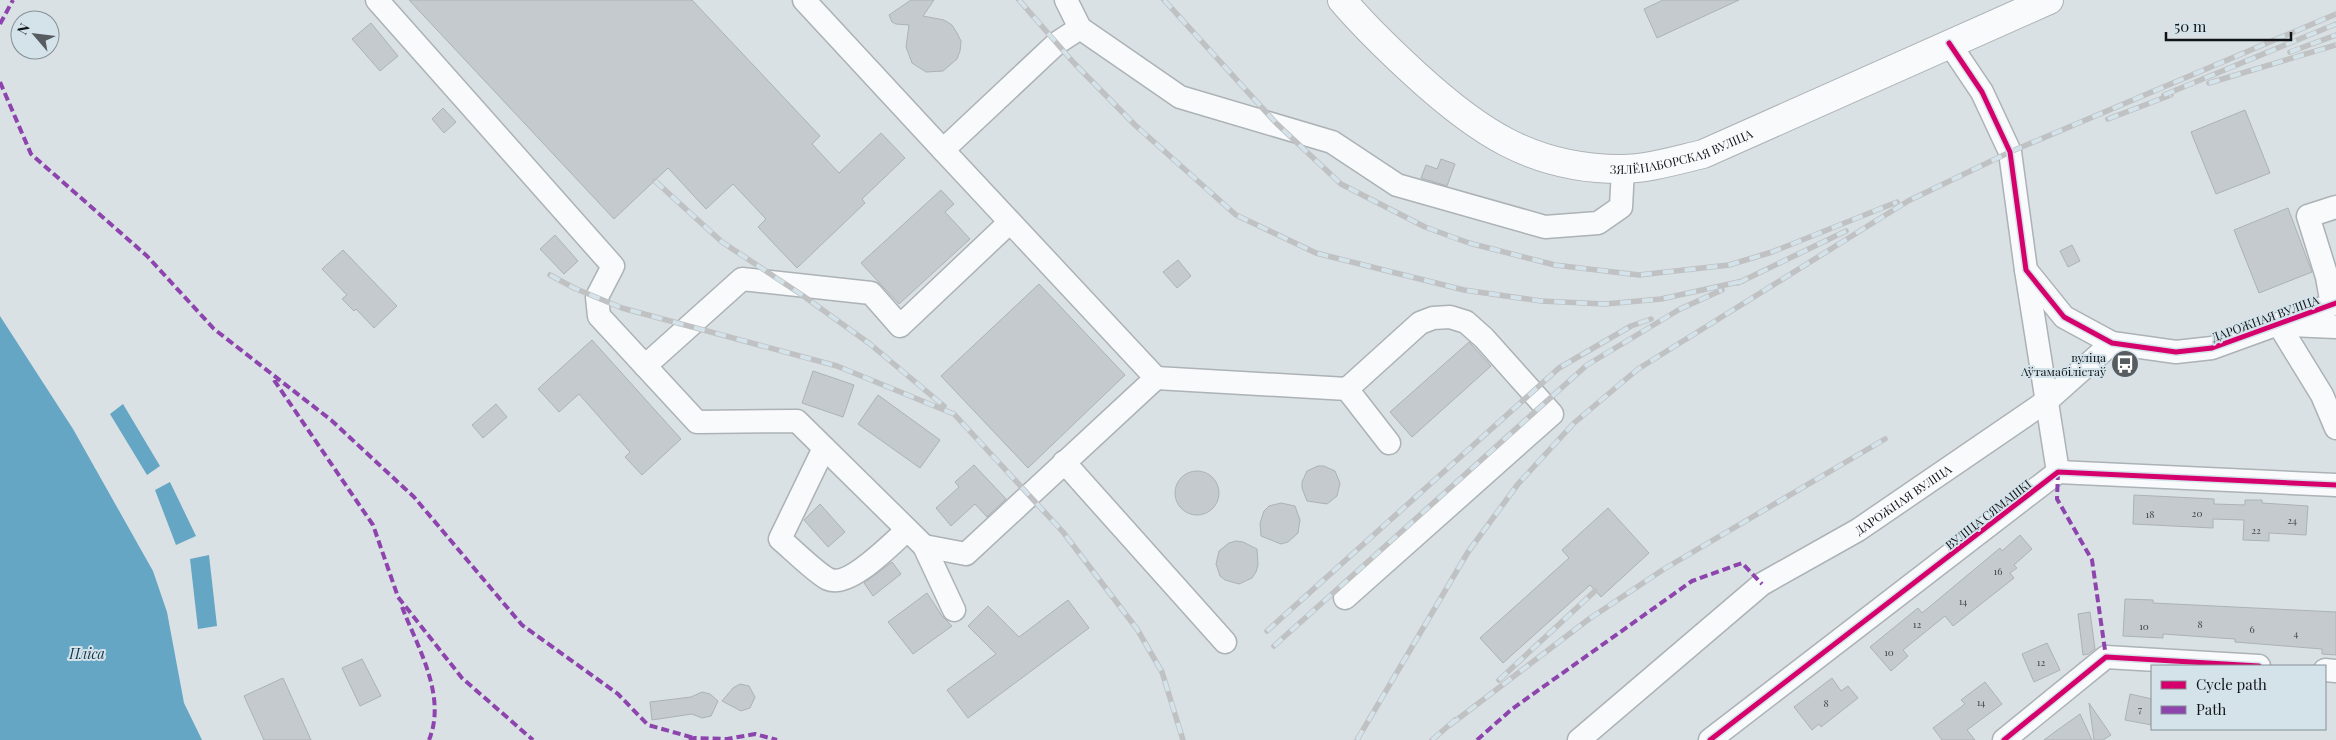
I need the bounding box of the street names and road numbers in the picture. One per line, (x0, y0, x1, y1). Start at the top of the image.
street label: ЗЯЛЁНАБОРСКАЯ ВУЛІЦА (1610, 125, 1755, 177)
street label: ДАРОЖНАЯ ВУЛІЦА (2209, 291, 2321, 345)
street label: ДАРОЖНАЯ ВУЛІЦА (1852, 460, 1955, 538)
street label: ВУЛІЦА СЯМАШКІ (1942, 475, 2034, 553)

